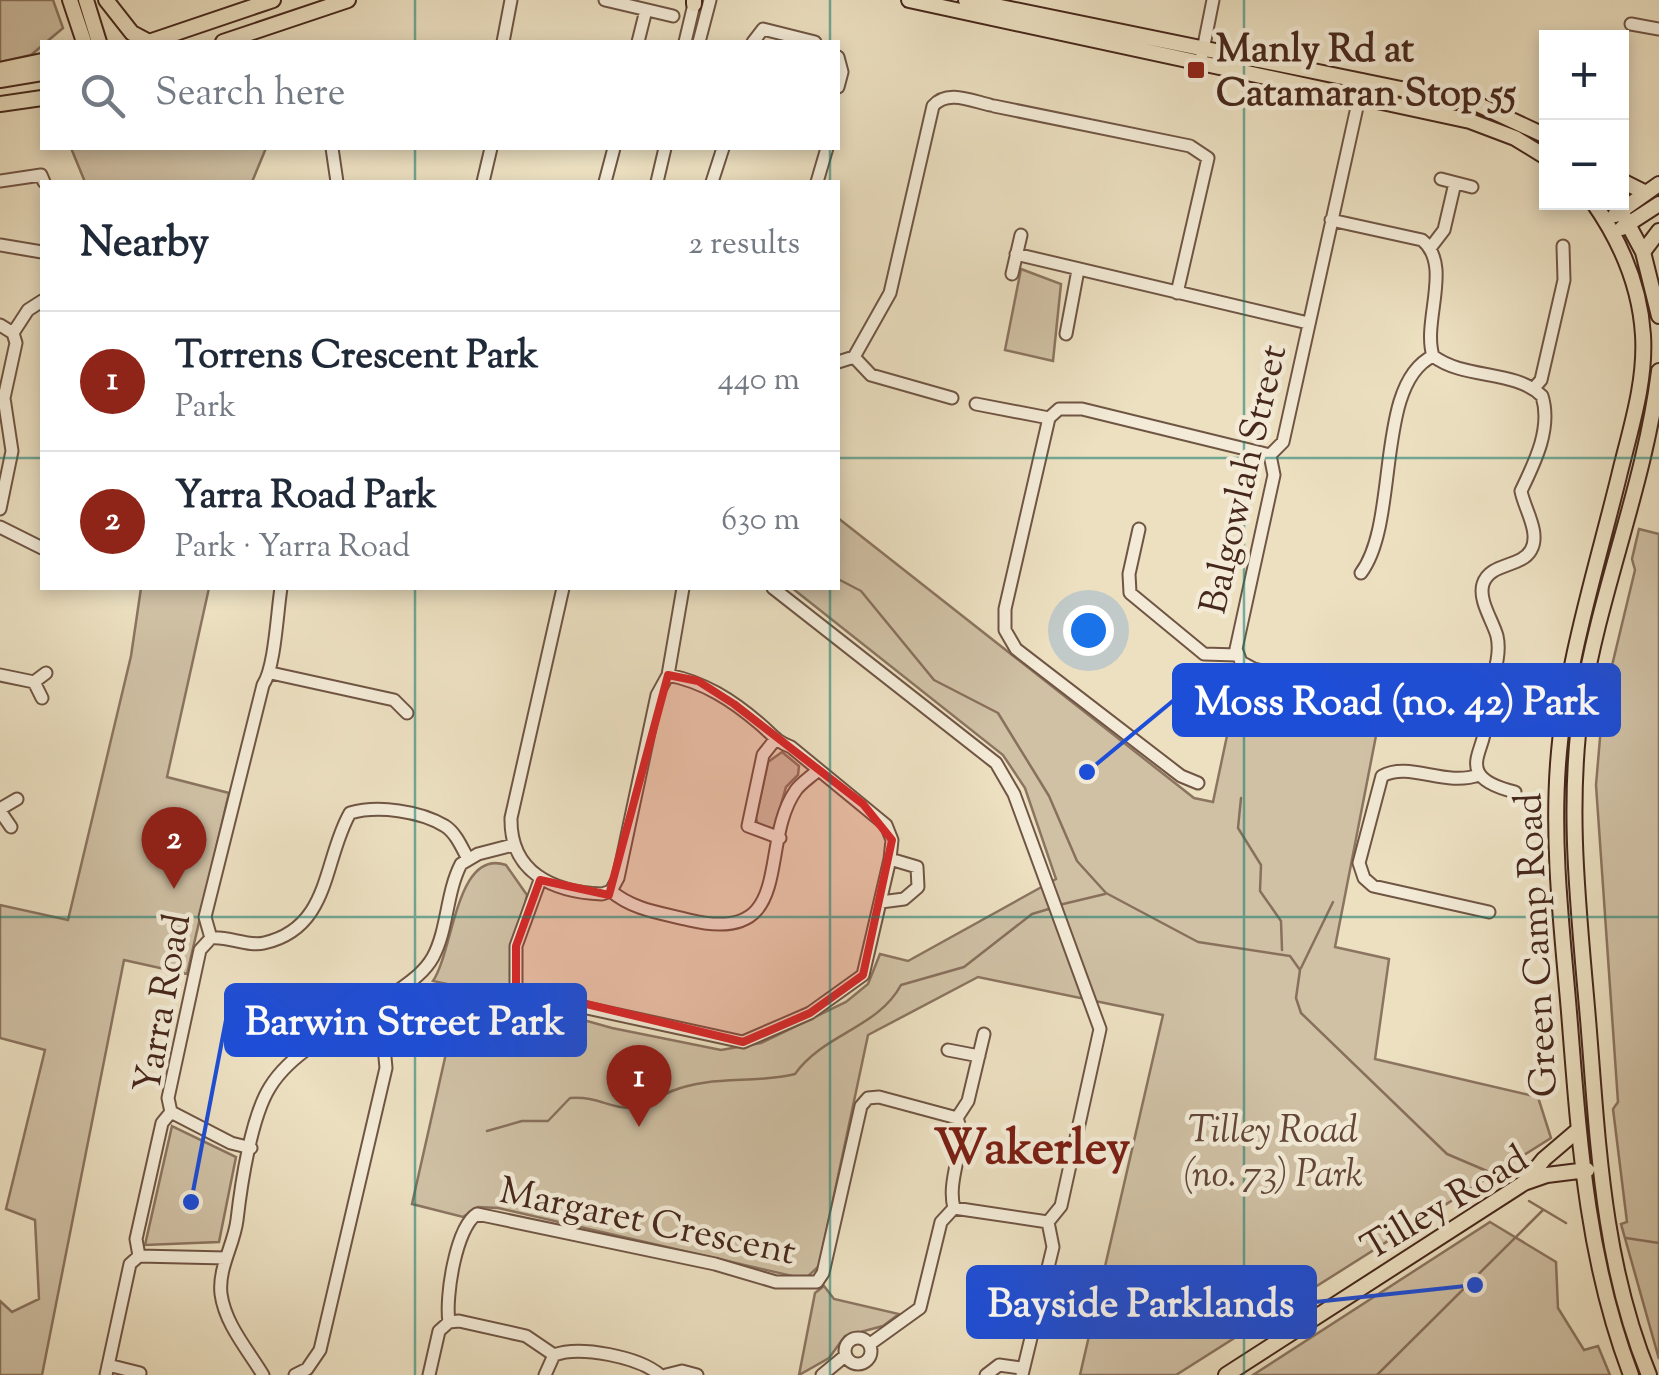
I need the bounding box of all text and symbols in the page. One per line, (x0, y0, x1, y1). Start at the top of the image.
place label: Manly Rd at Catamaran Stop 55 (1216, 25, 1516, 123)
map controls (1539, 30, 1629, 210)
button: + (1539, 30, 1629, 120)
search box (40, 40, 840, 150)
marker: Manly Rd at Catamaran Stop 55 (1185, 59, 1207, 81)
icon: search (75, 68, 130, 123)
text: Search here (155, 68, 346, 122)
button: − (1539, 120, 1629, 210)
text: Nearby (80, 215, 209, 275)
text: 2 results (688, 222, 800, 268)
text: Torrens Crescent Park (175, 331, 539, 385)
street label: Balgowlah Street (1189, 340, 1303, 620)
text: 1 (107, 358, 118, 404)
text: 440 m (718, 358, 800, 404)
text: Park (175, 385, 236, 431)
text: Yarra Road Park (175, 471, 437, 525)
text: 2 (105, 498, 120, 544)
text: 630 m (721, 498, 800, 544)
text: Park · Yarra Road (175, 525, 410, 571)
your location (1063, 605, 1114, 656)
callout: Moss Road (no. 42) Park (1174, 665, 1619, 735)
text: Moss Road (no. 42) Park (1194, 676, 1600, 733)
street label: Green Camp Road (1504, 791, 1574, 1098)
pin: 2 (142, 806, 206, 889)
street label: Yarra Road (123, 910, 207, 1098)
callout: Barwin Street Park (226, 985, 585, 1055)
text: Barwin Street Park (245, 996, 565, 1053)
pin: 1 (606, 1044, 672, 1127)
park label: Tilley Road (no. 73) Park (1183, 1106, 1363, 1204)
district label: Wakerley (934, 1117, 1130, 1186)
street label: Tilley Road (1352, 1134, 1540, 1276)
street label: Margaret Crescent (494, 1166, 800, 1282)
callout: Bayside Parklands (968, 1267, 1315, 1337)
text: Bayside Parklands (988, 1278, 1294, 1335)

